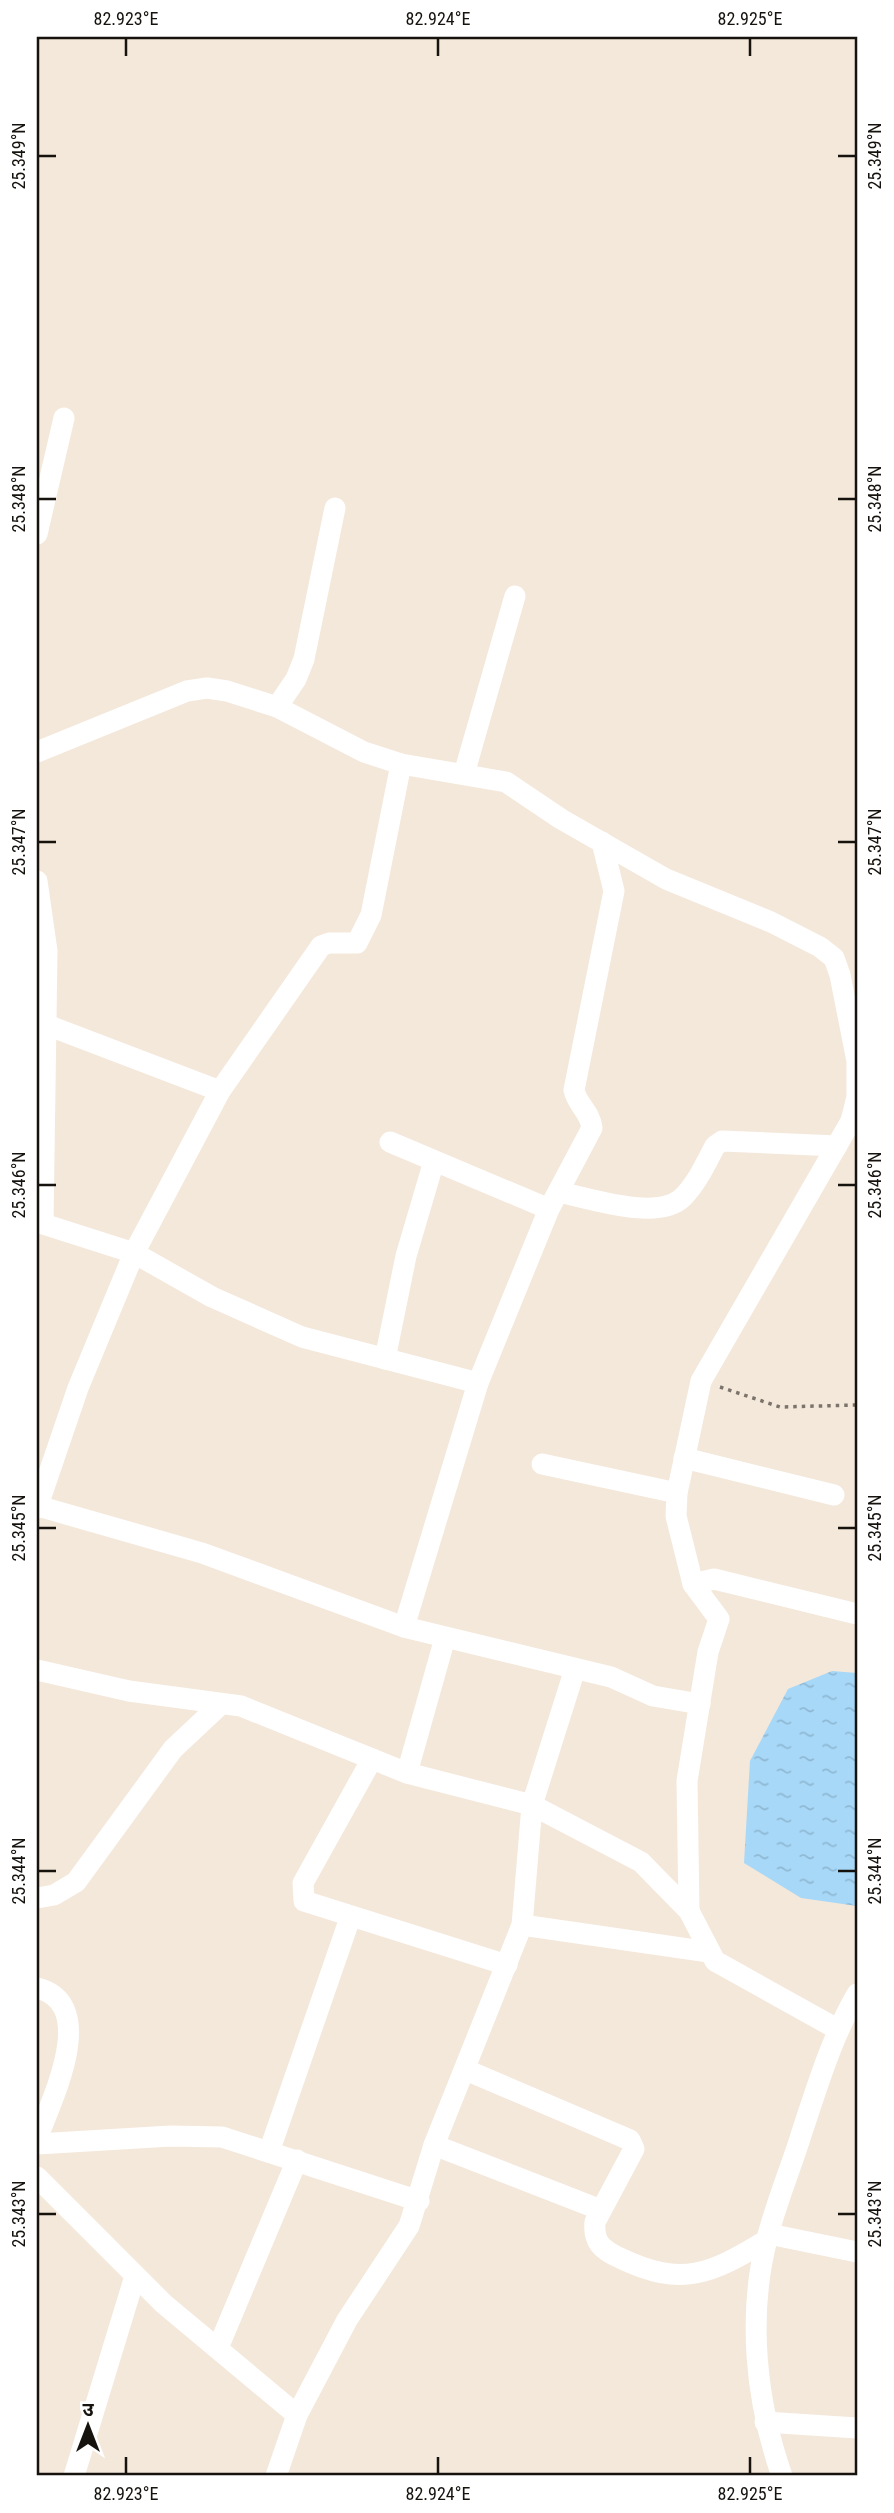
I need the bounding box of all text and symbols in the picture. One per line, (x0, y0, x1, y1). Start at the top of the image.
text: 82.923°E (94, 8, 158, 29)
text: 82.924°E (406, 8, 470, 29)
text: 82.925°E (718, 8, 782, 29)
text: 25.349°N (8, 122, 29, 190)
text: 25.349°N (864, 122, 885, 190)
text: 25.348°N (8, 465, 29, 533)
text: 25.348°N (864, 465, 885, 533)
text: 25.347°N (8, 808, 29, 876)
text: 25.347°N (864, 808, 885, 876)
text: 25.346°N (8, 1151, 29, 1219)
text: 25.346°N (864, 1151, 885, 1219)
text: 25.345°N (8, 1494, 29, 1562)
text: 25.345°N (864, 1494, 885, 1562)
text: 25.344°N (8, 1837, 29, 1905)
text: 25.344°N (864, 1837, 885, 1905)
text: 25.343°N (8, 2180, 29, 2248)
text: 25.343°N (864, 2180, 885, 2248)
north arrow (52, 2390, 122, 2460)
text: उ (82, 2398, 94, 2421)
text: 82.923°E (94, 2483, 158, 2504)
text: 82.924°E (406, 2483, 470, 2504)
text: 82.925°E (718, 2483, 782, 2504)

